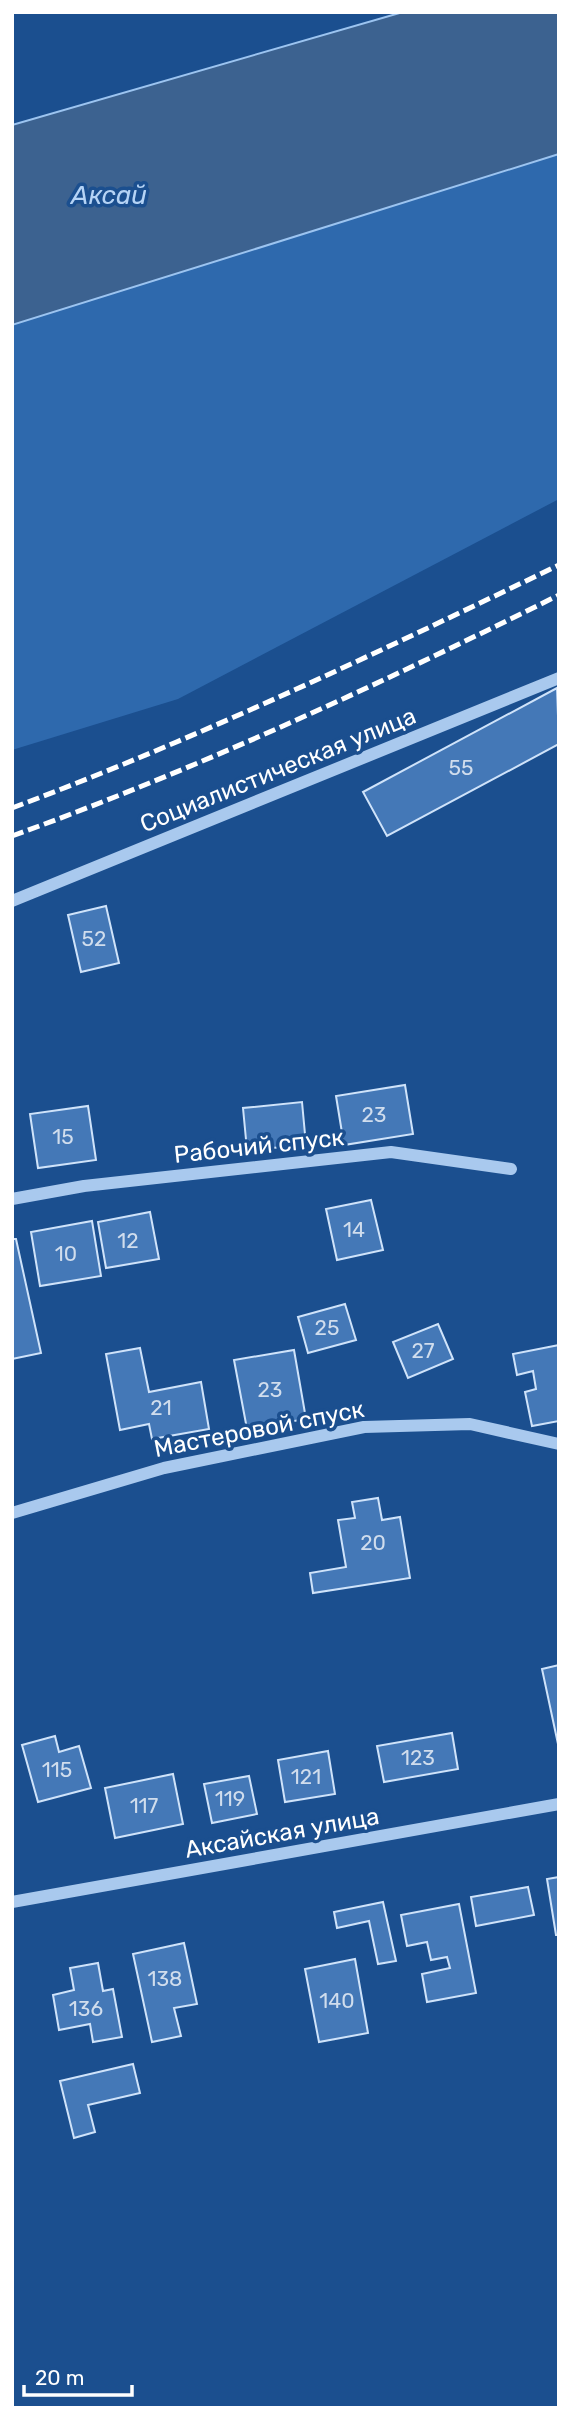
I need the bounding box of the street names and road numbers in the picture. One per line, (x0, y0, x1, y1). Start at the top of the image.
street label: Социалистическая улица (136, 702, 420, 838)
street label: Рабочий спуск (173, 1123, 346, 1169)
street label: Мастеровой спуск (152, 1395, 367, 1463)
street label: Аксайская улица (183, 1802, 381, 1864)

